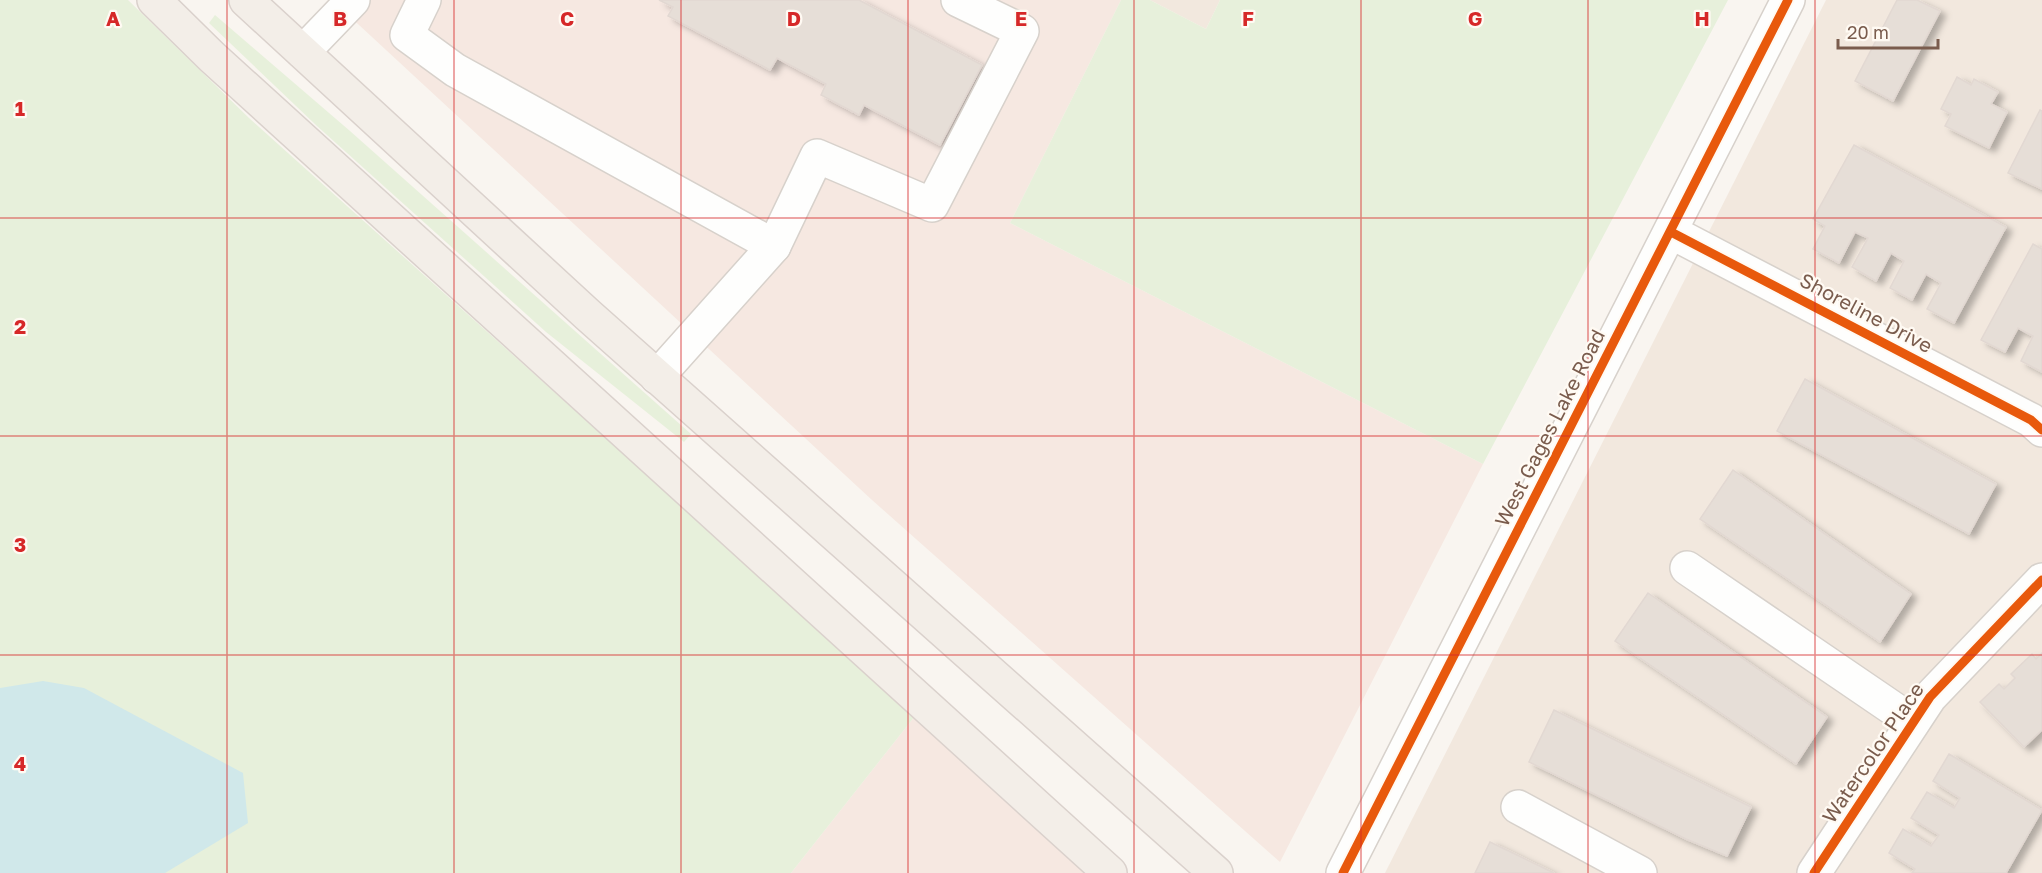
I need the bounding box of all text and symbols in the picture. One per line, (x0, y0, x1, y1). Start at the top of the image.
text: A (106, 6, 120, 30)
text: B (333, 6, 347, 30)
text: C (560, 6, 574, 30)
text: D (787, 6, 801, 30)
text: E (1015, 6, 1027, 30)
text: F (1242, 6, 1254, 30)
text: G (1468, 6, 1482, 30)
text: H (1694, 6, 1710, 30)
scale bar (1838, 12, 1938, 50)
text: 20 m (1847, 21, 1889, 43)
text: 1 (15, 96, 25, 120)
street label: Shoreline Drive (1796, 267, 1937, 357)
text: 2 (14, 314, 26, 338)
street label: West Gages Lake Road (1489, 325, 1609, 530)
text: 3 (14, 532, 26, 556)
street label: Watercolor Place (1816, 678, 1928, 827)
text: 4 (14, 751, 26, 775)

